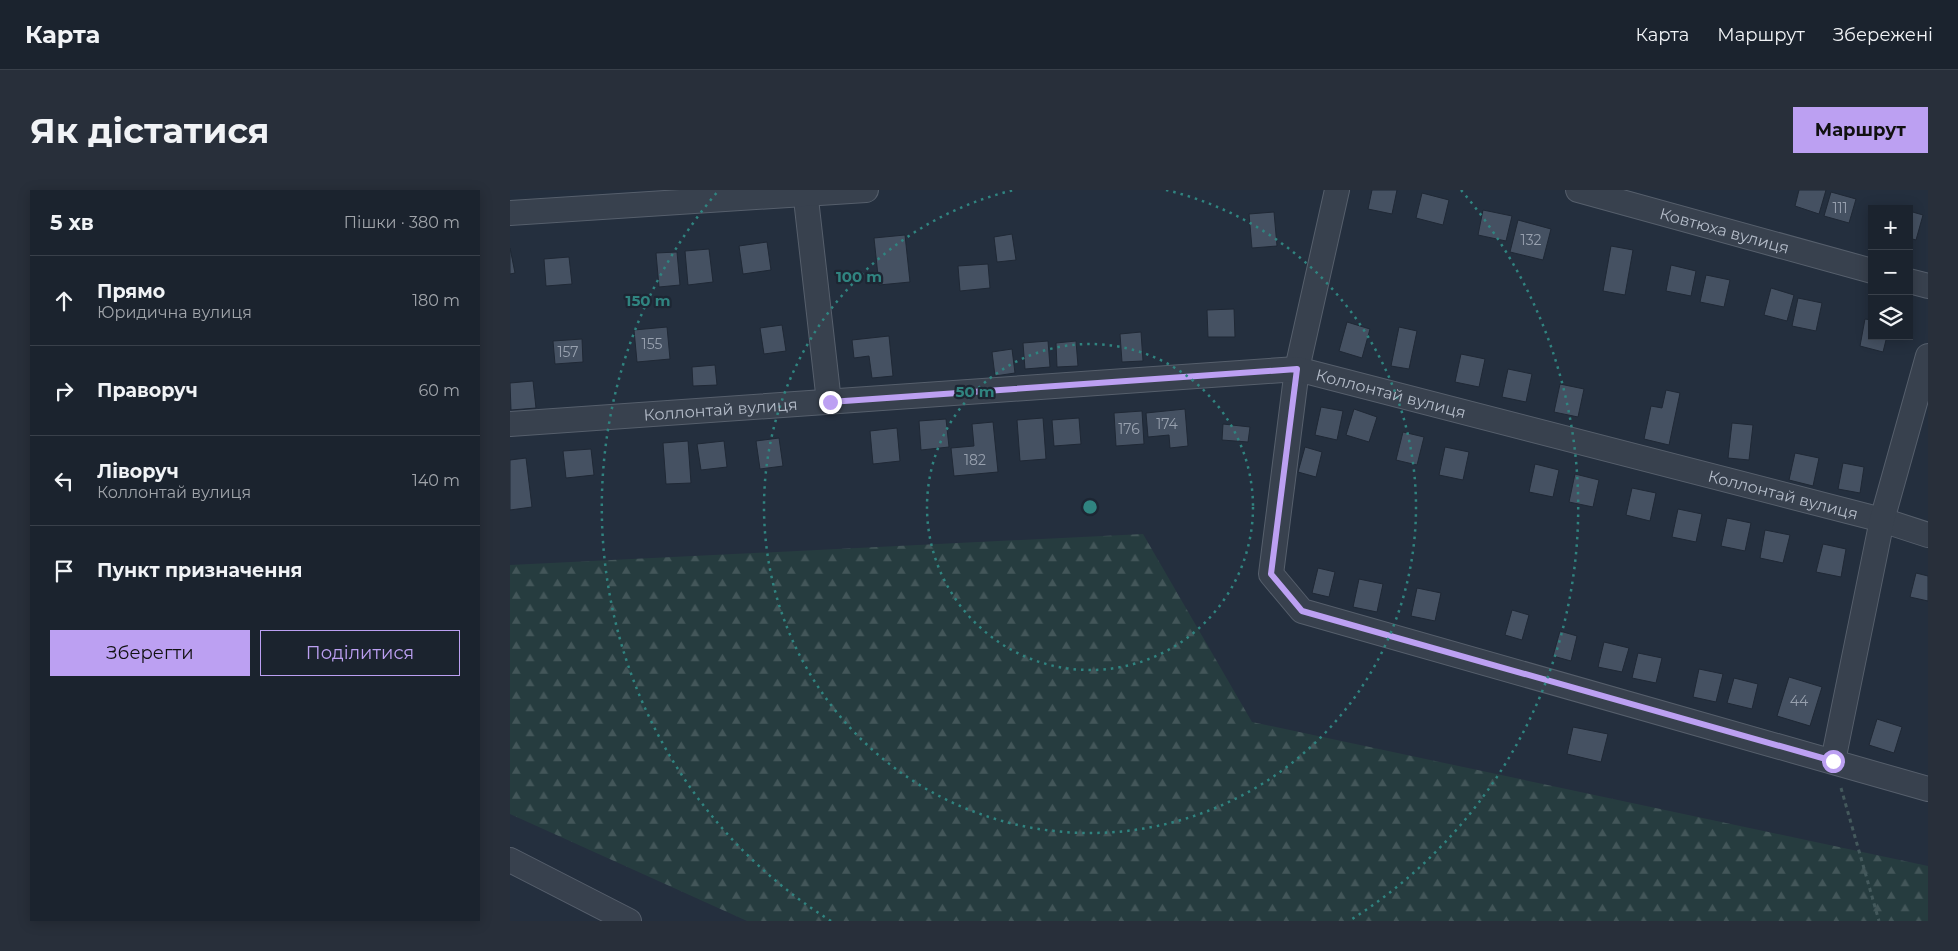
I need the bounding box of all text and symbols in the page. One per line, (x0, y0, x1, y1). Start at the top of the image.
text: Карта (25, 20, 100, 49)
text: Карта (1636, 24, 1689, 46)
text: Маршрут (1717, 24, 1805, 46)
text: Збережені (1833, 24, 1933, 46)
button: Маршрут (1793, 107, 1928, 153)
text: Як дістатися (30, 109, 270, 152)
house number: 111 (1832, 199, 1848, 217)
street label: Ковтюха вулиця (1658, 203, 1792, 257)
map controls (1868, 205, 1913, 340)
button: + (1868, 205, 1913, 250)
text: 5 хв (50, 210, 94, 235)
text: Пішки · 380 m (344, 213, 460, 232)
house number: 132 (1521, 231, 1541, 249)
button: − (1868, 250, 1913, 295)
text: 100 m (836, 267, 882, 286)
text: Прямо (97, 280, 165, 303)
icon: ahead (50, 287, 78, 315)
text: 180 m (412, 291, 460, 310)
text: 150 m (626, 291, 670, 310)
button: layers (1868, 295, 1913, 340)
text: Юридична вулиця (97, 303, 252, 322)
house number: 155 (642, 335, 662, 353)
house number: 157 (557, 343, 579, 361)
street label: Коллонтай вулиця (1314, 365, 1468, 422)
icon: right (50, 377, 78, 405)
text: Праворуч (97, 379, 198, 402)
text: 60 m (418, 381, 460, 400)
text: 50 m (955, 382, 995, 401)
route end (819, 391, 842, 414)
street label: Коллонтай вулиця (643, 394, 798, 424)
house number: 174 (1156, 415, 1179, 433)
house number: 176 (1118, 420, 1140, 438)
house number: 182 (964, 451, 986, 469)
text: Ліворуч (97, 460, 179, 483)
street label: Коллонтай вулиця (1706, 466, 1860, 523)
icon: left (50, 467, 78, 495)
text: 140 m (412, 471, 460, 490)
text: Коллонтай вулиця (97, 483, 251, 502)
centre of rings (1081, 498, 1099, 516)
icon: arrive (50, 557, 78, 585)
text: Пункт призначення (97, 559, 303, 582)
button: Зберегти (50, 630, 250, 676)
button: Поділитися (260, 630, 460, 676)
house number: 44 (1790, 692, 1809, 710)
route start (1822, 750, 1845, 773)

